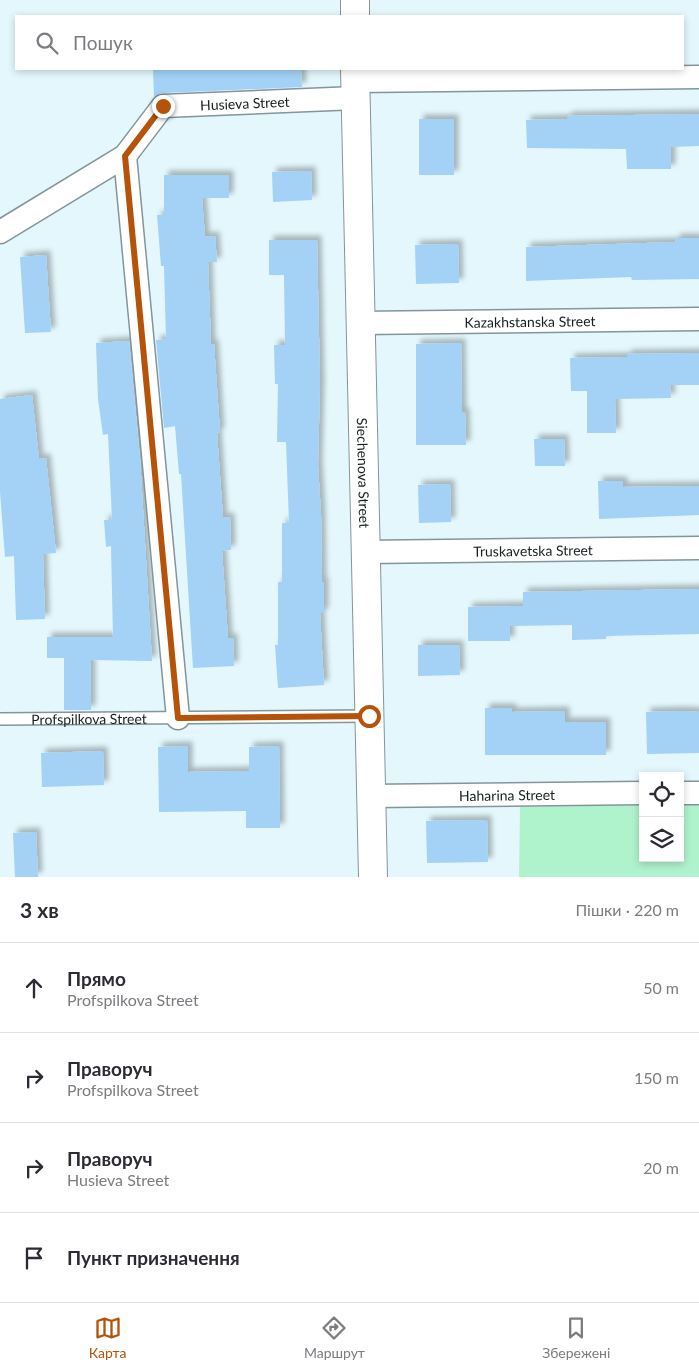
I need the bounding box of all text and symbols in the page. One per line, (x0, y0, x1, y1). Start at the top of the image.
search box (15, 15, 684, 70)
icon: search (33, 29, 61, 57)
text: Пошук (73, 31, 133, 54)
street label: Husieva Street (200, 92, 290, 113)
route end (152, 95, 175, 118)
street label: Kazakhstanska Street (464, 312, 596, 330)
street label: Siechenova Street (354, 418, 374, 528)
street label: Truskavetska Street (473, 541, 593, 559)
route start (358, 705, 381, 728)
street label: Profspilkova Street (31, 709, 147, 727)
map controls (639, 772, 684, 862)
button: locate (639, 772, 684, 817)
street label: Haharina Street (459, 785, 555, 804)
button: layers (639, 817, 684, 862)
text: 3 хв (20, 897, 59, 922)
text: Пішки · 220 m (575, 900, 679, 919)
text: Прямо (67, 967, 126, 990)
icon: ahead (20, 974, 48, 1002)
text: 50 m (643, 978, 679, 997)
text: Profspilkova Street (67, 990, 199, 1009)
text: Праворуч (67, 1057, 152, 1080)
icon: right (20, 1064, 48, 1092)
text: 150 m (634, 1068, 679, 1087)
text: Profspilkova Street (67, 1080, 199, 1099)
text: Праворуч (67, 1147, 152, 1170)
icon: right (20, 1154, 48, 1182)
text: 20 m (643, 1158, 679, 1177)
text: Husieva Street (67, 1170, 169, 1189)
icon: arrive (20, 1244, 48, 1272)
text: Пункт призначення (67, 1246, 240, 1269)
tab: Карта (89, 1314, 127, 1361)
tab: Маршрут (304, 1314, 365, 1361)
tab: Збережені (542, 1314, 610, 1361)

